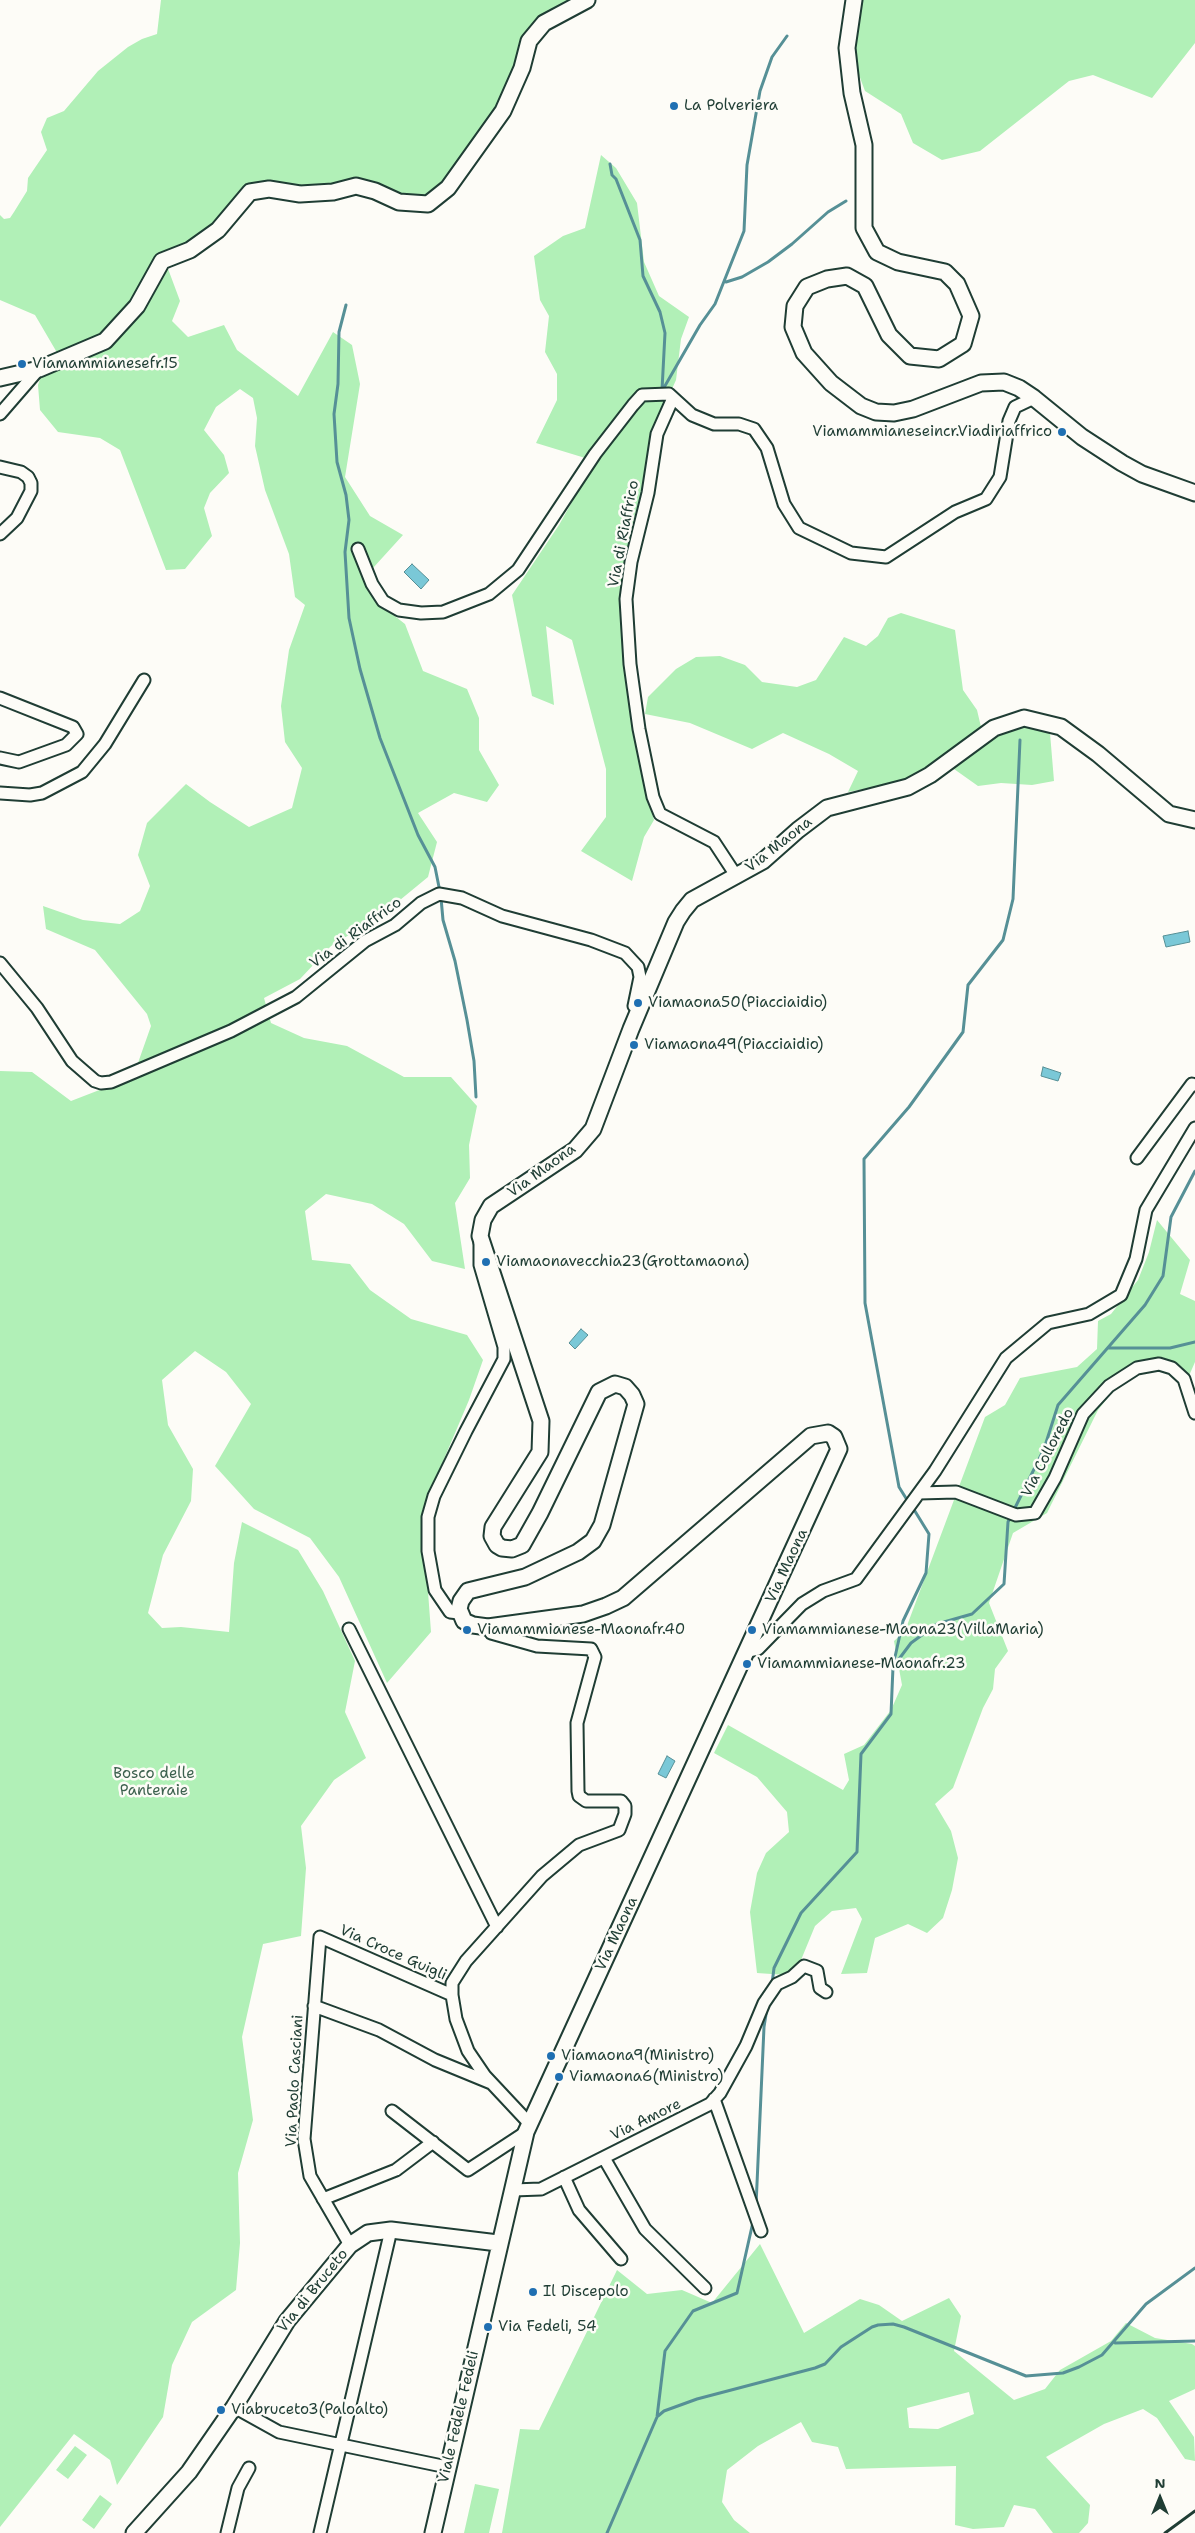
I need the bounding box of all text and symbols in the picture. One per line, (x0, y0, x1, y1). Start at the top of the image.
place label: La Polveriera (684, 97, 778, 115)
marker: La Polveriera (668, 100, 680, 112)
place label: Viamammianesefr.15 (32, 355, 178, 373)
marker: Viamammianesefr.15 (16, 358, 28, 370)
place label: Viamammianeseincr.Viadiriaffrico (812, 423, 1052, 441)
marker: Viamammianeseincr.Viadiriaffrico (1056, 426, 1068, 438)
street label: Via di Riaffrico (605, 479, 643, 589)
street label: Via Maona (742, 813, 816, 877)
street label: Via di Riaffrico (307, 894, 405, 972)
place label: Viamaona50(Piacciaidio) (648, 994, 827, 1012)
marker: Viamaona50(Piacciaidio) (632, 997, 644, 1009)
place label: Viamaona49(Piacciaidio) (644, 1036, 823, 1054)
marker: Viamaona49(Piacciaidio) (628, 1039, 640, 1051)
street label: Via Maona (504, 1140, 580, 1202)
place label: Viamaonavecchia23(Grottamaona) (496, 1253, 749, 1271)
marker: Viamaonavecchia23(Grottamaona) (480, 1256, 492, 1268)
street label: Via Colloredo (1018, 1406, 1078, 1500)
street label: Via Maona (762, 1526, 812, 1606)
place label: Viamammianese-Maonafr.40 (477, 1621, 685, 1639)
place label: Viamammianese-Maona23(VillaMaria) (762, 1621, 1044, 1639)
marker: Viamammianese-Maonafr.40 (461, 1624, 473, 1636)
marker: Viamammianese-Maona23(VillaMaria) (746, 1624, 758, 1636)
place label: Viamammianese-Maonafr.23 (757, 1655, 965, 1673)
marker: Viamammianese-Maonafr.23 (741, 1658, 753, 1670)
park label: Bosco delle Panteraie (113, 1765, 195, 1800)
street label: Via Maona (592, 1894, 642, 1974)
street label: Via Croce Guigli (337, 1921, 449, 1985)
street label: Via Paolo Casciani (283, 2014, 307, 2148)
place label: Viamaona9(Ministro) (561, 2047, 714, 2065)
marker: Viamaona9(Ministro) (545, 2050, 557, 2062)
place label: Viamaona6(Ministro) (569, 2068, 723, 2086)
marker: Viamaona6(Ministro) (553, 2071, 565, 2083)
street label: Via Amore (608, 2095, 684, 2145)
street label: Via di Bruceto (274, 2246, 352, 2336)
place label: Il Discepolo (543, 2283, 629, 2301)
marker: Il Discepolo (527, 2286, 539, 2298)
place label: Via Fedeli, 54 (498, 2318, 597, 2336)
marker: Via Fedeli, 54 (482, 2321, 494, 2333)
street label: Viale Fedele Fedeli (435, 2349, 483, 2485)
place label: Viabruceto3(Paloalto) (231, 2401, 388, 2419)
marker: Viabruceto3(Paloalto) (215, 2404, 227, 2416)
north arrow (1135, 2473, 1185, 2523)
text: N (1154, 2474, 1166, 2492)

